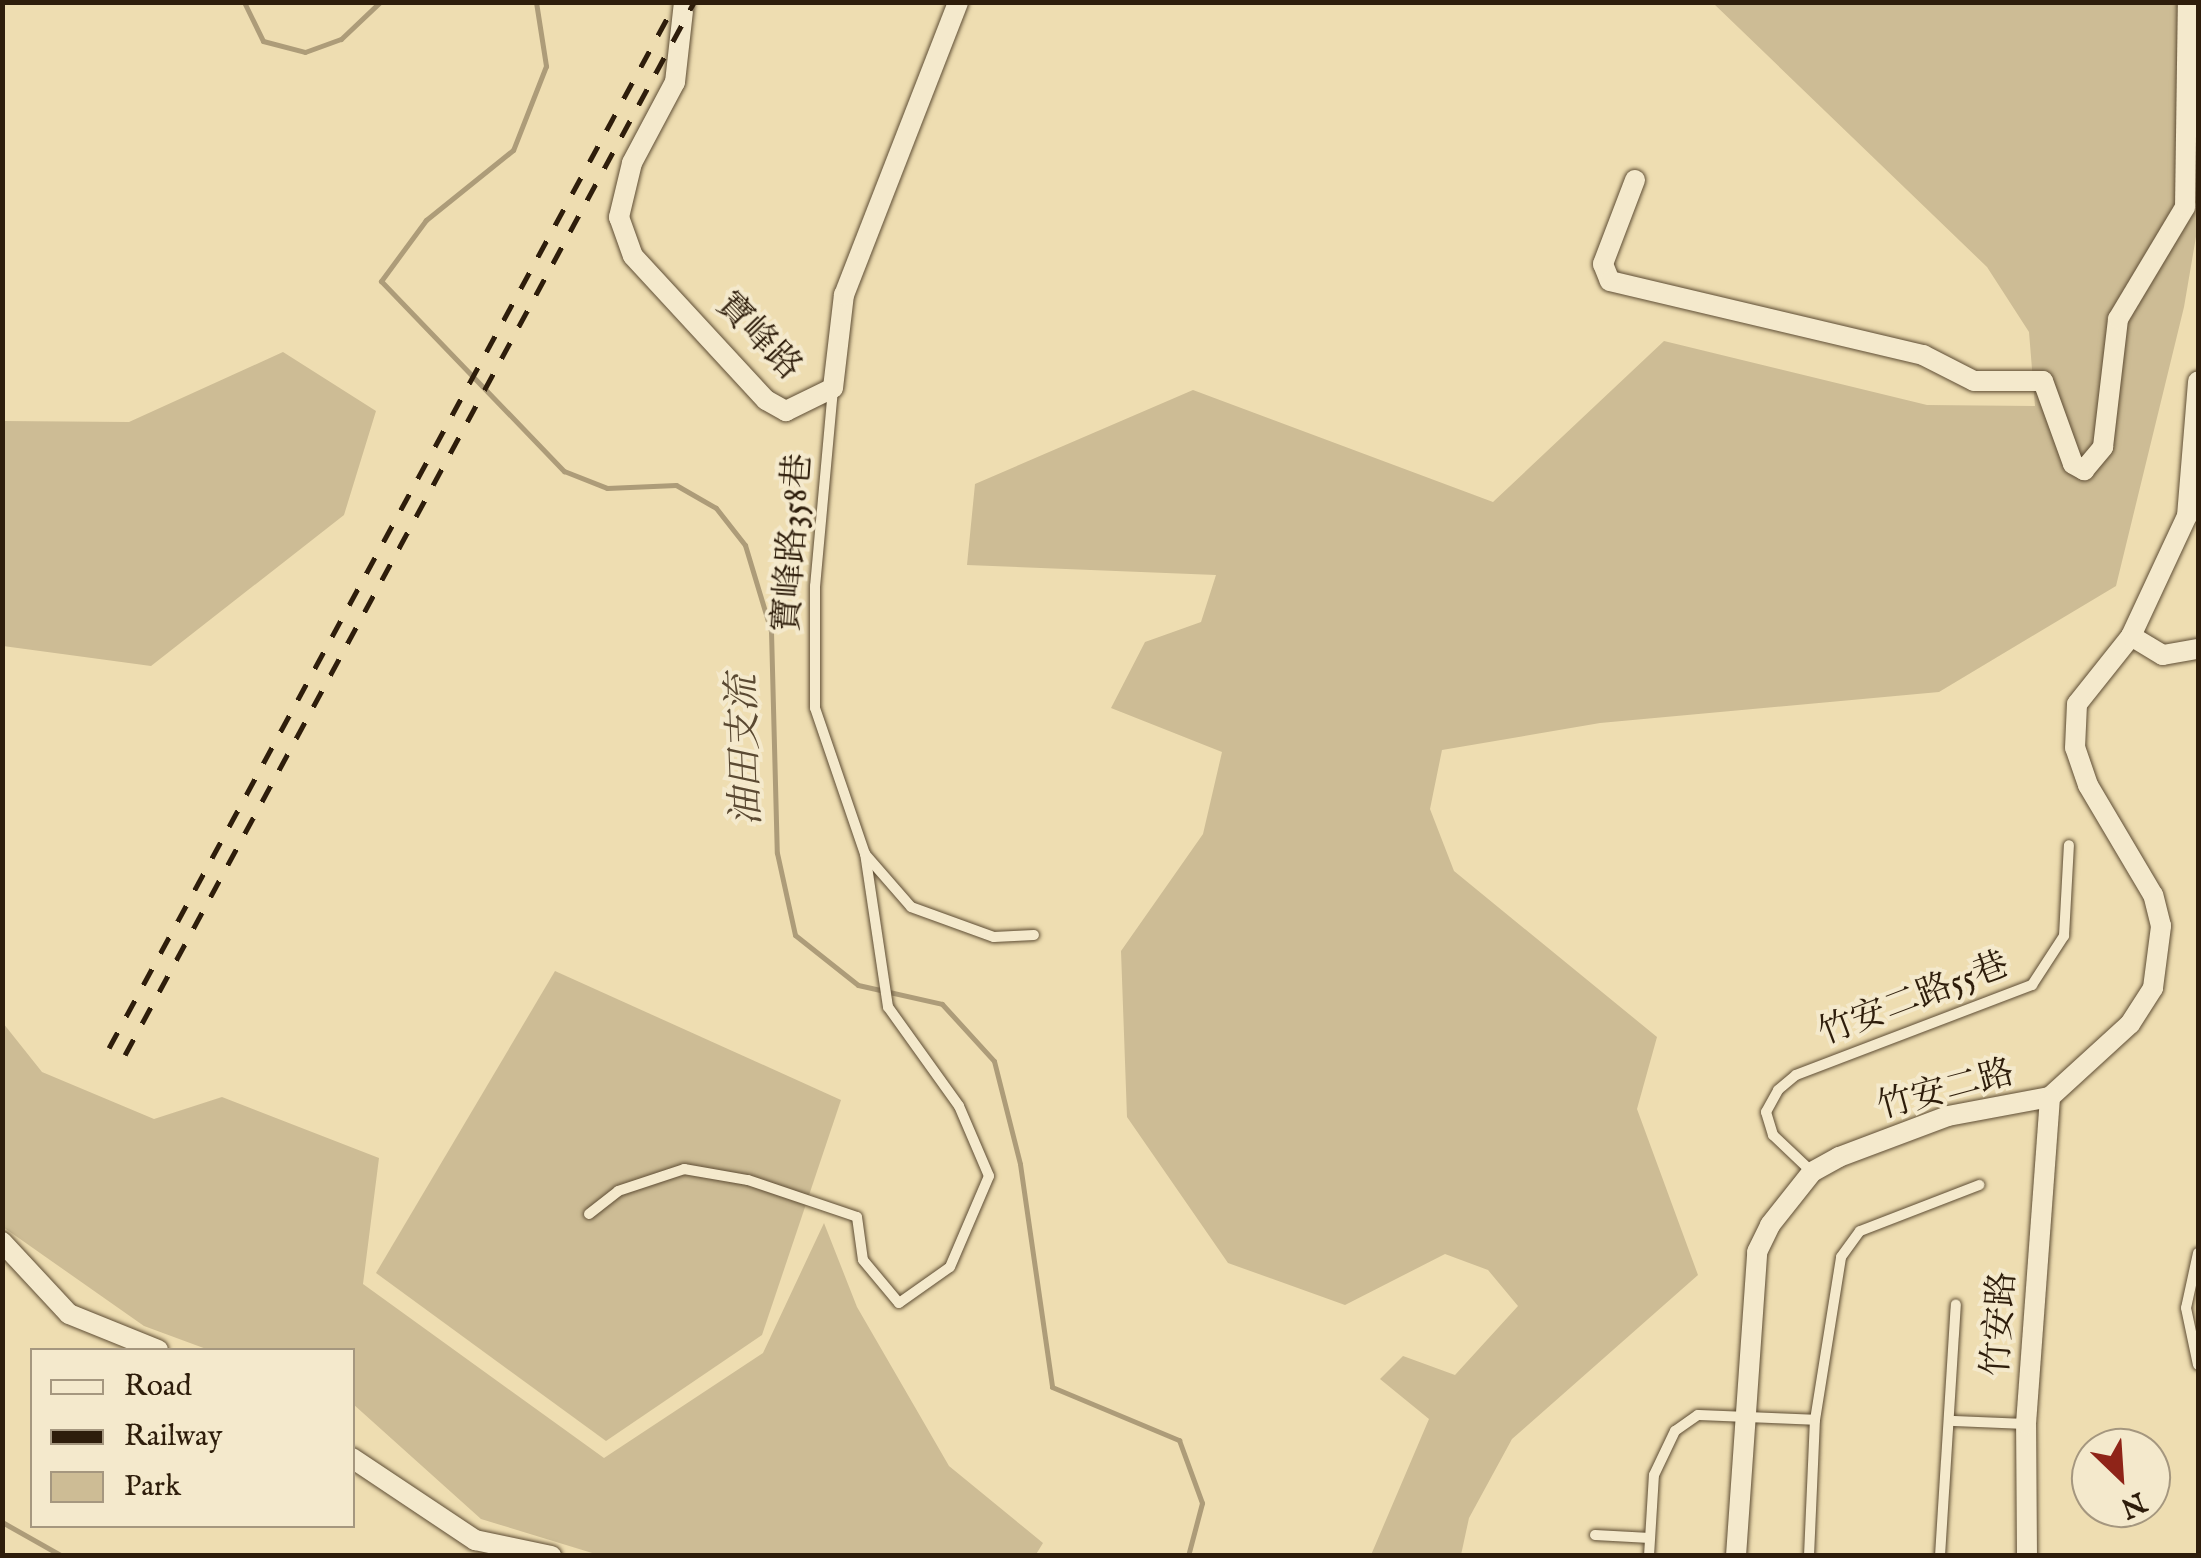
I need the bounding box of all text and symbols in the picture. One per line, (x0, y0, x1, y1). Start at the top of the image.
street label: 寶峰路 (706, 285, 810, 389)
street label: 寶峰路358巷 (767, 452, 821, 634)
water label: 油田支流 (722, 673, 772, 827)
street label: 竹安二路55巷 (1813, 944, 2015, 1056)
street label: 竹安二路 (1873, 1053, 2019, 1129)
street label: 竹安路 (1976, 1270, 2026, 1378)
legend (30, 1348, 355, 1528)
text: Road (124, 1368, 192, 1406)
text: Railway (124, 1418, 222, 1456)
north arrow (2071, 1428, 2171, 1528)
text: Park (124, 1468, 181, 1506)
text: N (2115, 1483, 2151, 1525)

